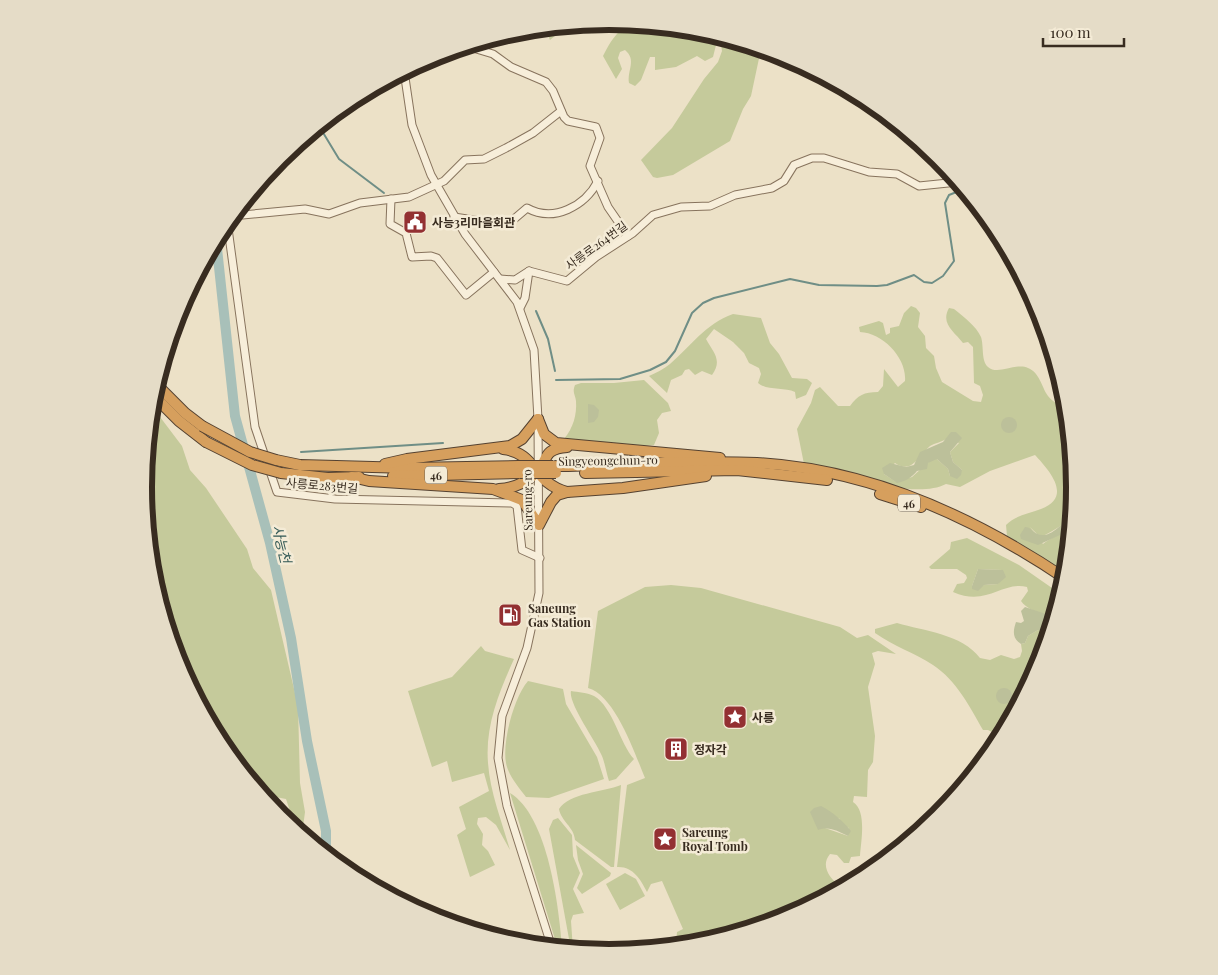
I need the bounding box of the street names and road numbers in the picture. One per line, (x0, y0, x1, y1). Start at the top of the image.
street label: 사릉로264번길 (562, 217, 630, 273)
street label: Singyeongchun-ro (558, 451, 658, 469)
road number: 46 (425, 466, 447, 484)
street label: Sareung-ro (518, 469, 536, 531)
street label: 사릉로283번길 (285, 474, 359, 496)
road number: 46 (898, 494, 920, 512)

